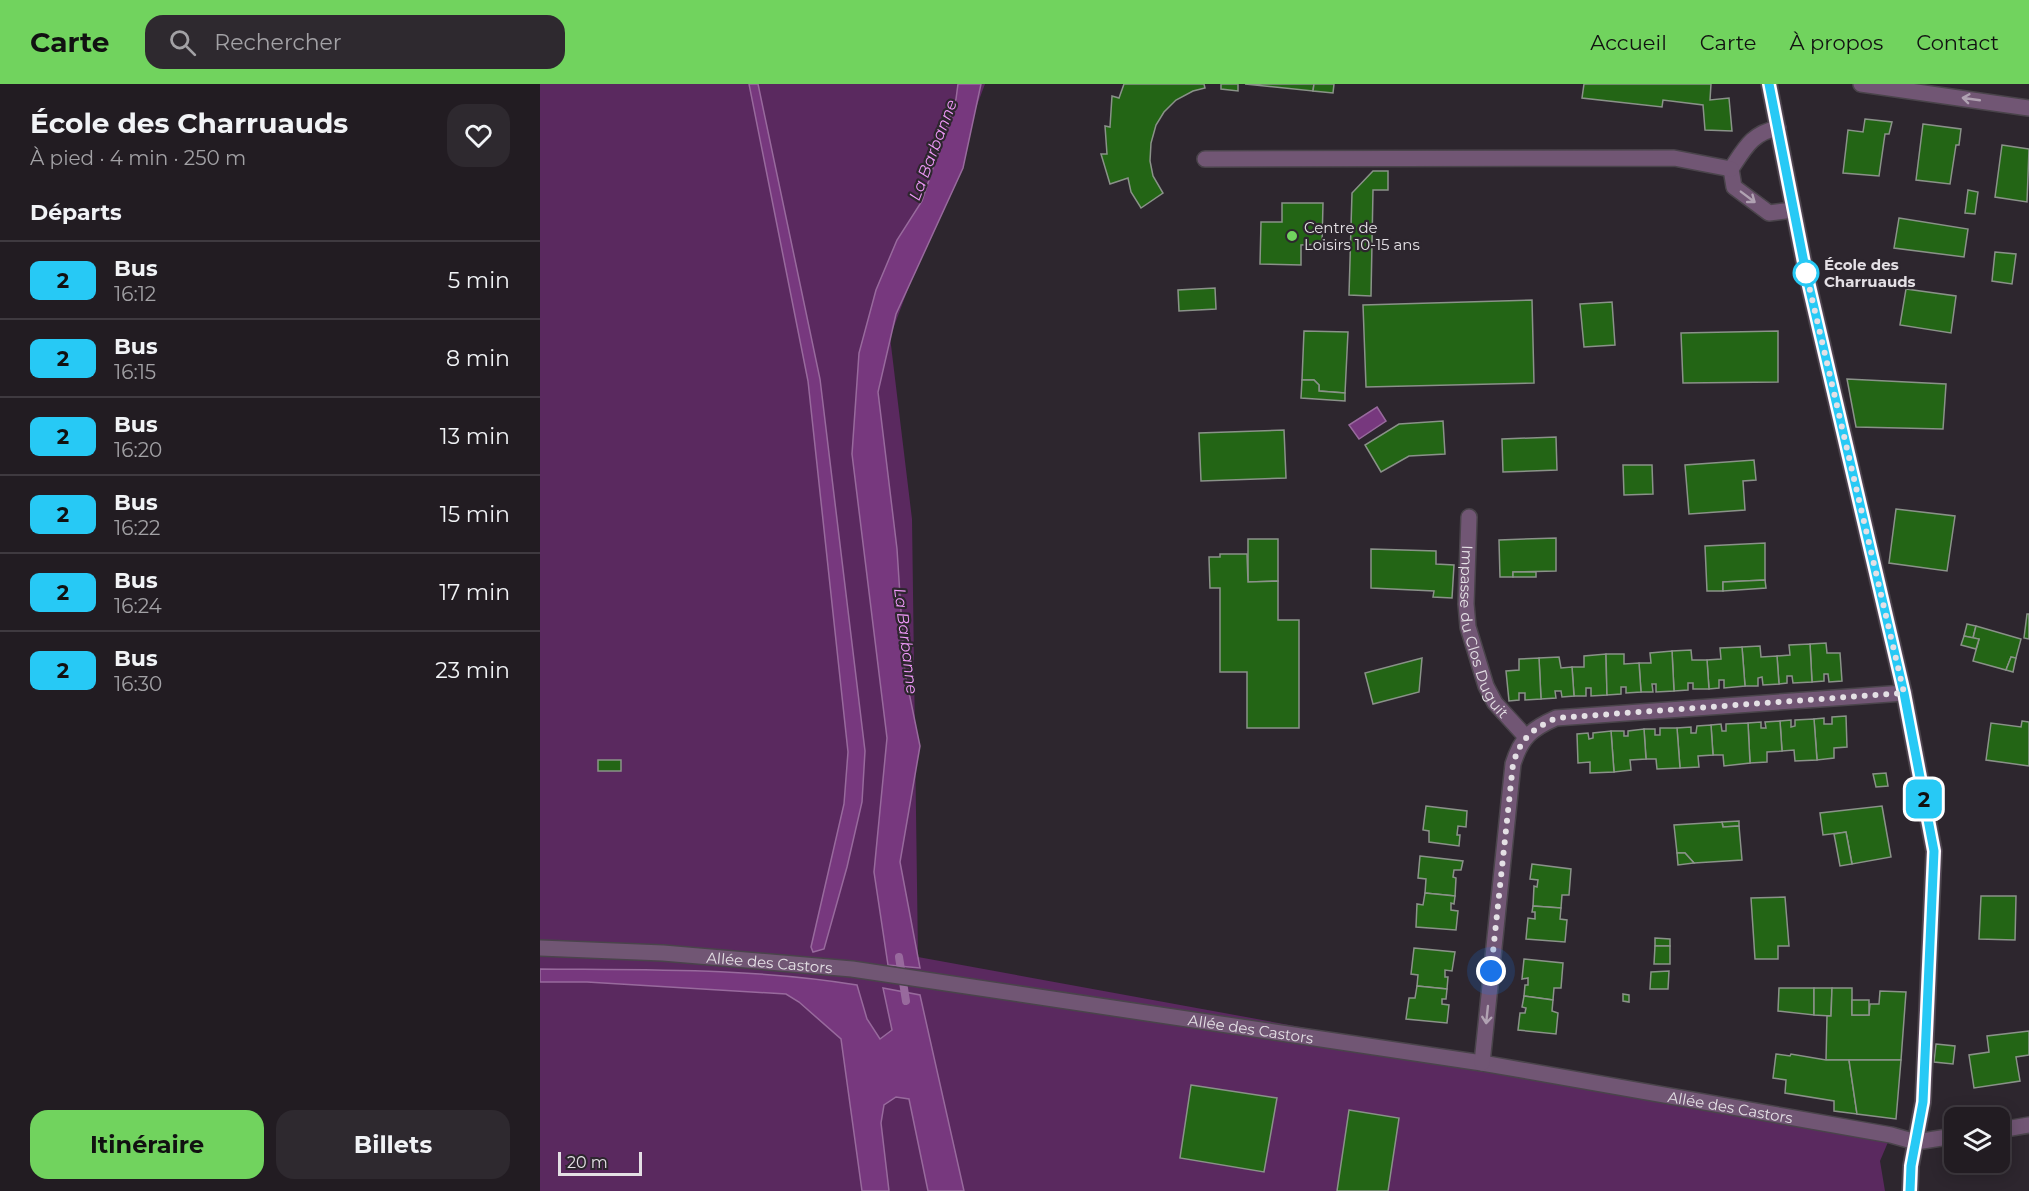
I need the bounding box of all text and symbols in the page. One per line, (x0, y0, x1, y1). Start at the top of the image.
search box (145, 15, 565, 69)
text: Carte (30, 25, 109, 59)
icon: search (166, 26, 199, 59)
text: Rechercher (214, 29, 342, 56)
text: Accueil (1590, 30, 1667, 55)
text: Carte (1700, 30, 1756, 55)
text: À propos (1789, 30, 1883, 55)
text: Contact (1916, 30, 1999, 55)
one-way arrow (1962, 94, 1981, 105)
water label: La Barbanne (905, 97, 961, 203)
button: heart (447, 104, 510, 167)
text: École des Charruauds (30, 106, 348, 140)
text: À pied · 4 min · 250 m (30, 146, 246, 170)
one-way arrow (1739, 191, 1755, 204)
text: Départs (30, 199, 122, 226)
place label: Centre de Loisirs 10-15 ans (1304, 218, 1420, 254)
marker: Centre de Loisirs 10-15 ans (1285, 229, 1299, 243)
text: Bus (114, 255, 158, 282)
place label: École des Charruauds (1824, 255, 1916, 291)
marker: École des Charruauds (1793, 260, 1819, 286)
text: 5 min (448, 267, 510, 294)
text: 2 (57, 268, 69, 293)
text: 16:12 (114, 282, 156, 306)
text: Bus (114, 333, 158, 360)
text: 8 min (446, 345, 510, 372)
text: 2 (57, 346, 69, 371)
text: 16:15 (114, 360, 156, 384)
text: Bus (114, 411, 158, 438)
text: 13 min (440, 423, 510, 450)
text: 2 (57, 424, 69, 449)
text: 16:20 (114, 438, 162, 462)
text: Bus (114, 489, 158, 516)
text: 15 min (440, 501, 510, 528)
text: 2 (57, 502, 69, 527)
text: 16:22 (114, 516, 160, 540)
street label: Impasse du Clos Duguit (1456, 545, 1513, 722)
text: Bus (114, 567, 158, 594)
text: 17 min (439, 579, 510, 606)
text: 2 (57, 580, 69, 605)
water label: La Barbanne (890, 587, 922, 695)
text: 16:24 (114, 594, 162, 618)
text: Bus (114, 645, 158, 672)
text: 23 min (435, 657, 510, 684)
text: 2 (57, 658, 69, 683)
text: 16:30 (114, 672, 162, 696)
line badge: 2 (1904, 780, 1944, 818)
text: 2 (1918, 787, 1930, 812)
street label: Allée des Castors (706, 947, 833, 977)
your location (1476, 956, 1506, 986)
one-way arrow (1481, 1005, 1492, 1024)
street label: Allée des Castors (1187, 1010, 1315, 1047)
street label: Allée des Castors (1666, 1086, 1794, 1127)
map controls (1944, 1107, 2010, 1173)
button: layers (1944, 1107, 2010, 1173)
button: Itinéraire (30, 1110, 264, 1179)
button: Billets (276, 1110, 510, 1179)
scale bar (558, 1149, 642, 1176)
text: 20 m (567, 1153, 608, 1172)

